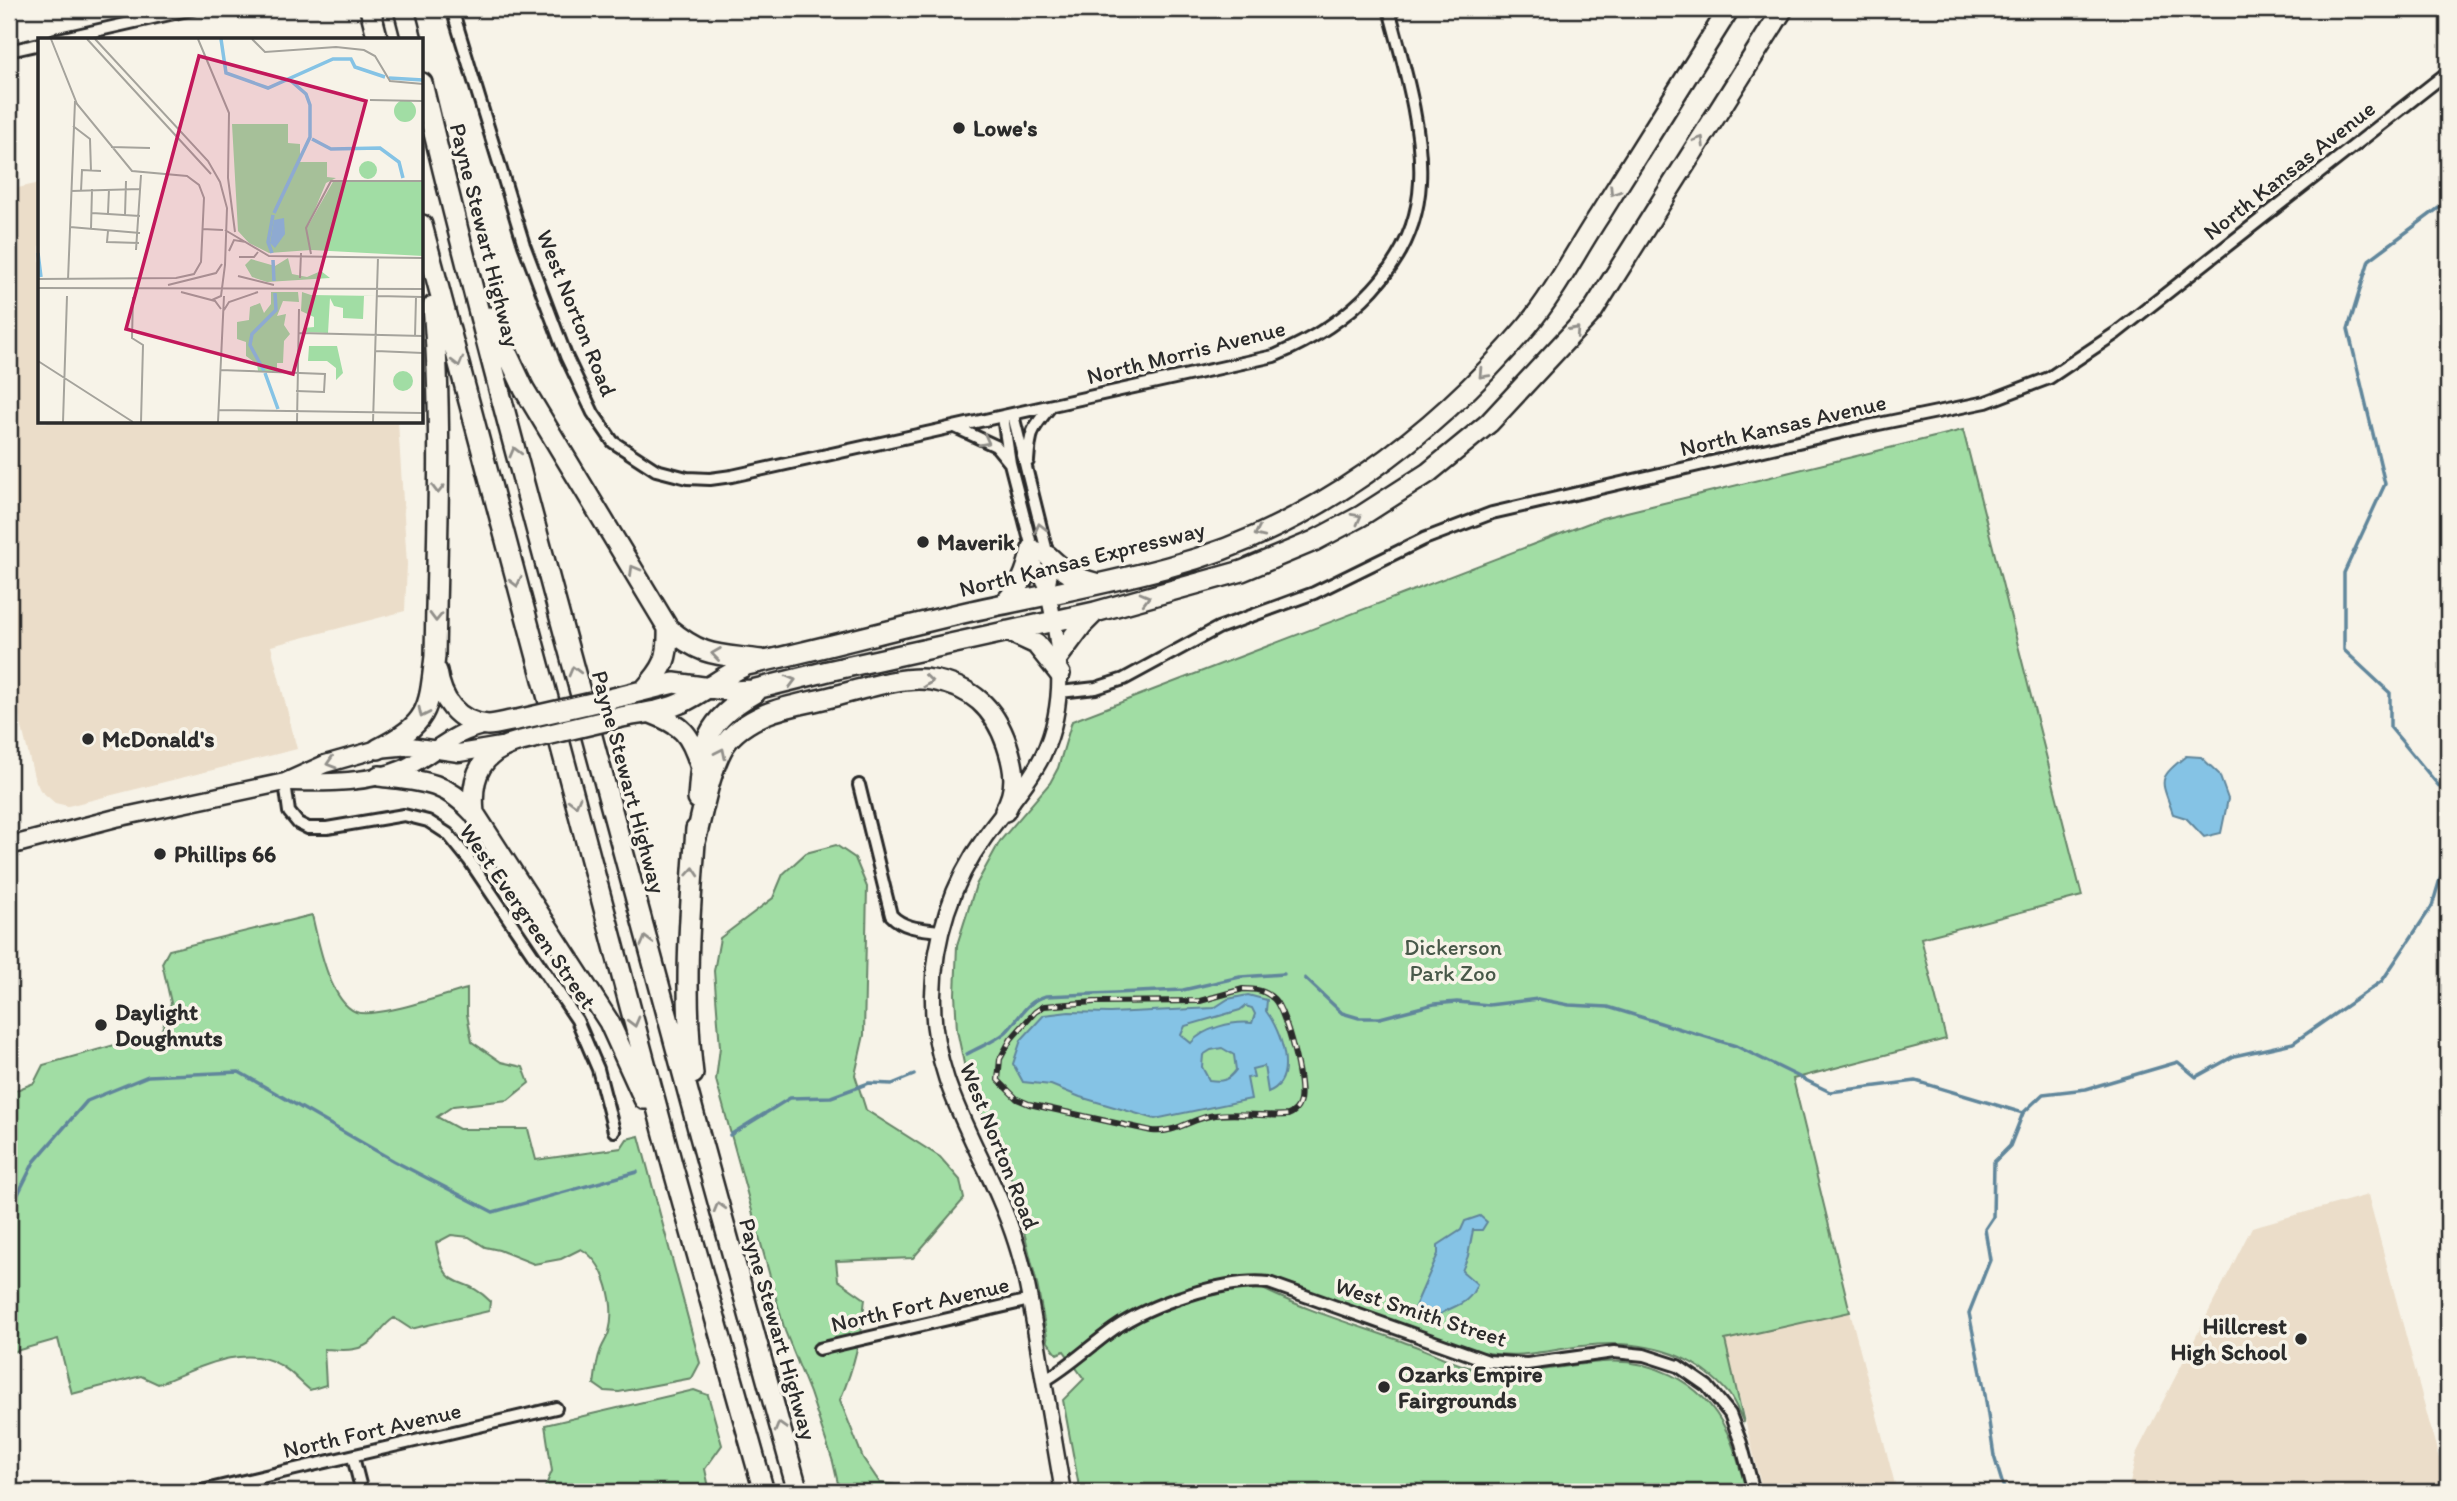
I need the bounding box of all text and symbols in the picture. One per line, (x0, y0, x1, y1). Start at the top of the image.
inset map (38, 38, 424, 424)
street label: North Kansas Avenue (2197, 94, 2381, 246)
place label: Lowe's (973, 114, 1038, 142)
street label: Payne Stewart Highway (444, 120, 526, 350)
marker: Lowe's (951, 120, 967, 136)
one-way arrow (1691, 136, 1704, 149)
one-way arrow (1610, 183, 1623, 196)
street label: West Norton Road (531, 226, 623, 401)
street label: North Morris Avenue (1084, 314, 1288, 390)
one-way arrow (1567, 326, 1579, 339)
one-way arrow (449, 356, 464, 368)
one-way arrow (1478, 366, 1491, 379)
street label: North Kansas Avenue (1677, 388, 1889, 462)
one-way arrow (978, 433, 991, 446)
one-way arrow (509, 446, 524, 458)
one-way arrow (430, 484, 446, 494)
one-way arrow (1350, 513, 1362, 526)
street label: North Kansas Expressway (956, 515, 1208, 603)
one-way arrow (1034, 522, 1048, 534)
one-way arrow (1254, 525, 1266, 539)
place label: Maverik (937, 528, 1016, 556)
marker: Maverik (915, 534, 931, 550)
one-way arrow (629, 564, 642, 577)
one-way arrow (508, 576, 522, 588)
one-way arrow (1139, 592, 1151, 607)
one-way arrow (428, 612, 443, 623)
one-way arrow (710, 647, 722, 662)
one-way arrow (568, 666, 582, 678)
street label: Payne Stewart Highway (586, 667, 672, 897)
one-way arrow (923, 673, 934, 688)
one-way arrow (785, 675, 797, 689)
one-way arrow (417, 706, 431, 718)
place label: McDonald's (102, 725, 215, 753)
marker: McDonald's (80, 731, 96, 747)
one-way arrow (713, 748, 727, 761)
one-way arrow (325, 755, 337, 770)
one-way arrow (567, 796, 581, 808)
street label: West Evergreen Street (454, 818, 602, 1014)
place label: Phillips 66 (174, 840, 276, 868)
marker: Phillips 66 (152, 846, 168, 862)
one-way arrow (685, 866, 700, 877)
park label: Dickerson Park Zoo (1404, 933, 1502, 987)
one-way arrow (640, 935, 655, 947)
place label: Daylight Doughnuts (115, 998, 223, 1052)
one-way arrow (625, 1015, 640, 1027)
marker: Daylight Doughnuts (93, 1017, 109, 1033)
street label: West Norton Road (954, 1059, 1046, 1234)
one-way arrow (713, 1202, 727, 1214)
street label: Payne Stewart Highway (733, 1215, 823, 1443)
street label: North Fort Avenue (828, 1270, 1012, 1338)
street label: West Smith Street (1332, 1271, 1511, 1353)
place label: Hillcrest High School (2170, 1312, 2287, 1366)
marker: Hillcrest High School (2293, 1331, 2309, 1347)
place label: Ozarks Empire Fairgrounds (1398, 1360, 1543, 1414)
marker: Ozarks Empire Fairgrounds (1376, 1379, 1392, 1395)
street label: North Fort Avenue (280, 1396, 464, 1464)
one-way arrow (774, 1421, 788, 1433)

